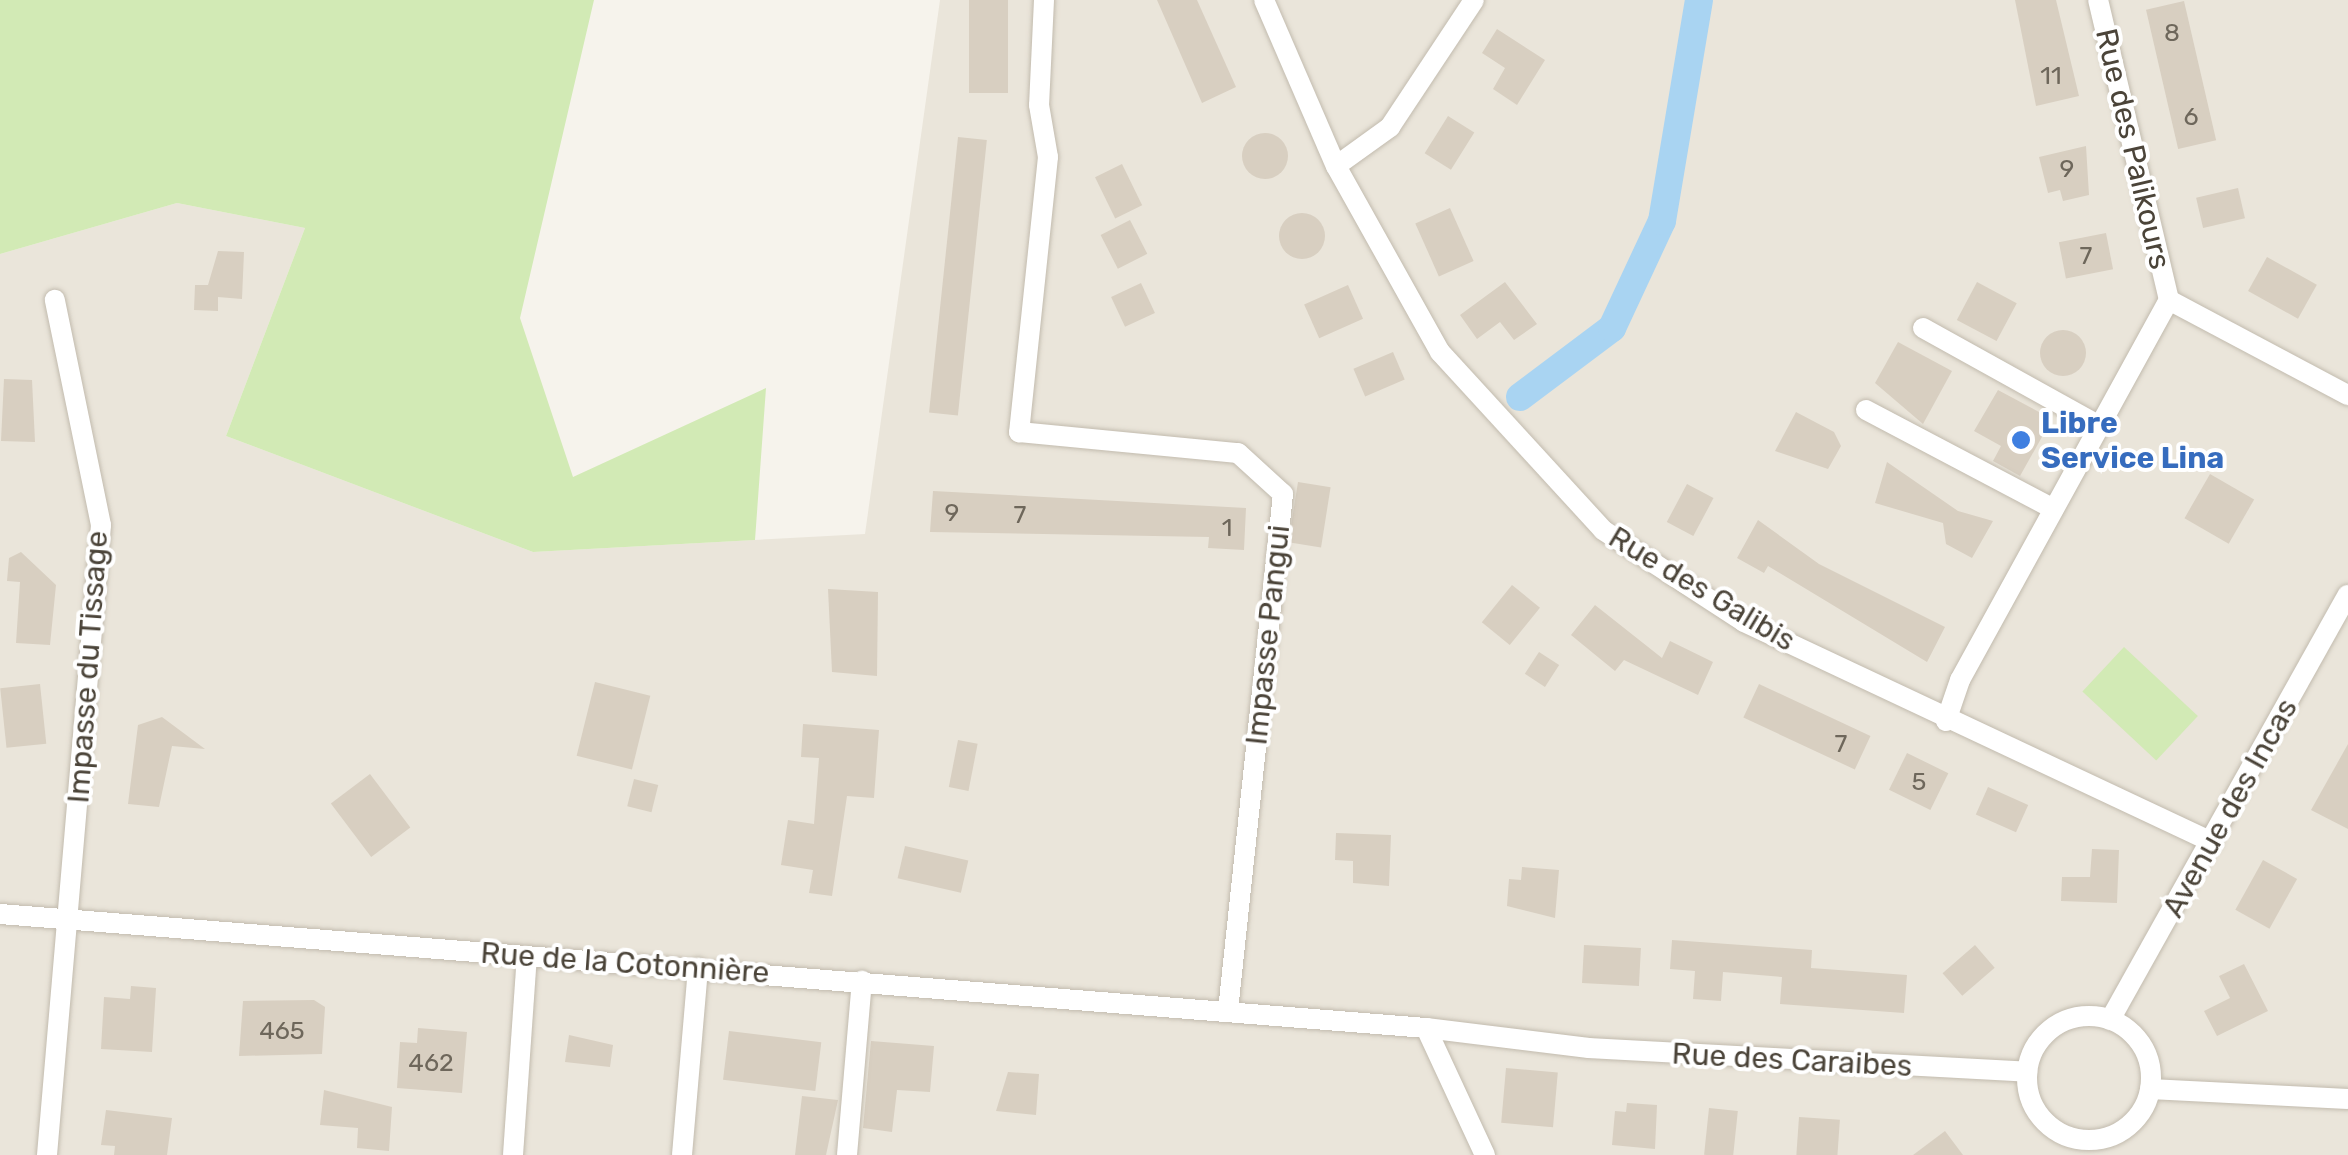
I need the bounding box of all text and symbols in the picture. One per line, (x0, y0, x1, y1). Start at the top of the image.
house number: 8 (2164, 18, 2180, 48)
street label: Rue des Palikours (2088, 25, 2178, 273)
house number: 11 (2040, 61, 2062, 91)
house number: 6 (2183, 102, 2199, 132)
house number: 9 (2060, 154, 2074, 184)
house number: 7 (2080, 241, 2092, 271)
place label: Libre Service Lina (2041, 405, 2224, 476)
marker: Libre Service Lina (2010, 429, 2032, 451)
house number: 9 (945, 498, 959, 528)
house number: 7 (1014, 500, 1026, 530)
house number: 1 (1222, 513, 1232, 543)
street label: Rue des Galibis (1602, 519, 1802, 659)
street label: Impasse Pangui (1239, 523, 1297, 747)
street label: Impasse du Tissage (60, 529, 116, 805)
street label: Avenue des Incas (2155, 692, 2305, 924)
house number: 7 (1835, 729, 1847, 759)
house number: 5 (1912, 767, 1926, 797)
street label: Rue de la Cotonnière (479, 935, 771, 991)
house number: 465 (259, 1016, 305, 1046)
street label: Rue des Caraibes (1671, 1036, 1913, 1084)
house number: 462 (408, 1048, 454, 1078)

